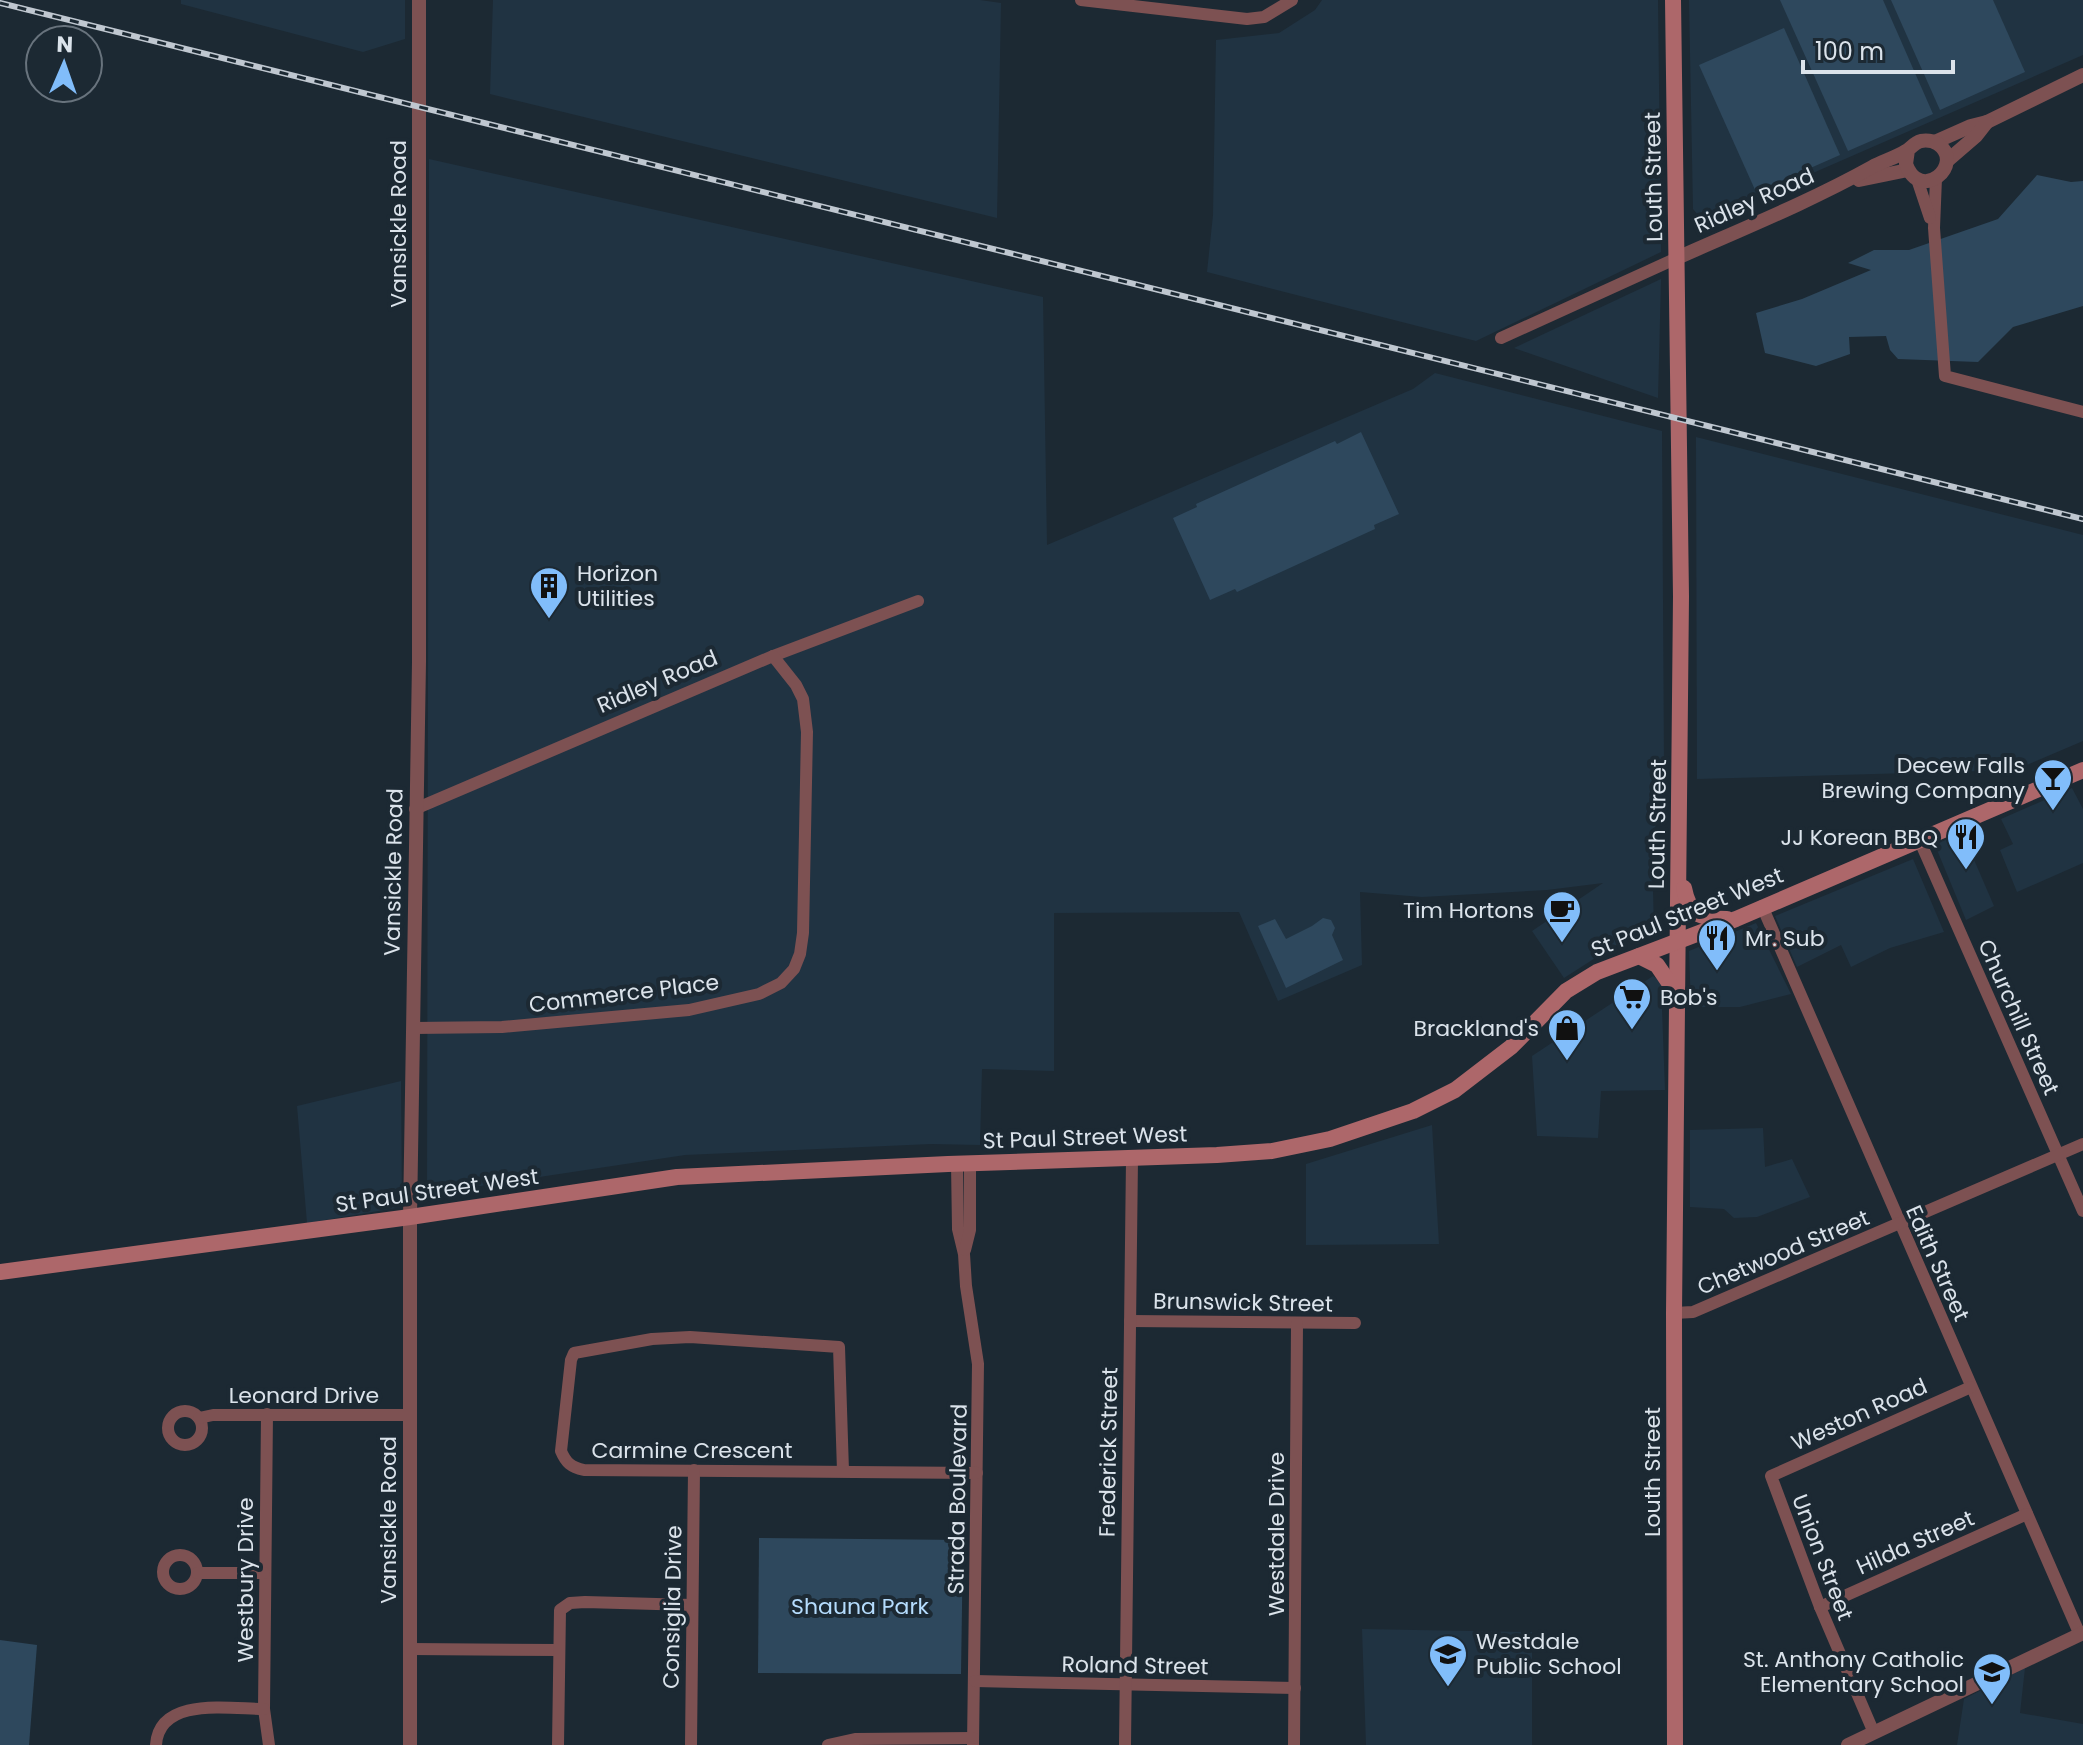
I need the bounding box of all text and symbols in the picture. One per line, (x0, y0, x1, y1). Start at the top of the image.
north arrow (24, 24, 104, 104)
scale bar (1803, 24, 1953, 74)
text: N (56, 29, 73, 60)
text: 100 m (1815, 35, 1884, 68)
street label: Louth Street (1637, 112, 1670, 242)
street label: Vansickle Road (383, 140, 414, 308)
street label: Ridley Road (1689, 160, 1819, 241)
place label: Horizon Utilities (577, 558, 658, 614)
building icon: Horizon Utilities (528, 565, 570, 620)
street label: Ridley Road (592, 642, 722, 721)
place label: Decew Falls Brewing Company (1821, 750, 2026, 806)
bar icon: Decew Falls Brewing Company (2032, 757, 2074, 812)
street label: Louth Street (1641, 759, 1674, 889)
street label: Vansickle Road (377, 788, 410, 956)
restaurant icon: JJ Korean BBQ (1945, 816, 1987, 871)
place label: JJ Korean BBQ (1781, 822, 1938, 853)
street label: St Paul Street West (1586, 860, 1788, 965)
cafe icon: Tim Hortons (1541, 889, 1583, 944)
place label: Tim Hortons (1403, 895, 1534, 926)
restaurant icon: Mr. Sub (1696, 917, 1738, 972)
place label: Mr. Sub (1745, 923, 1825, 954)
street label: Churchill Street (1970, 934, 2067, 1100)
street label: Commerce Place (527, 966, 721, 1021)
supermarket icon: Bob's (1611, 976, 1653, 1031)
place label: Bob's (1660, 982, 1717, 1013)
shop icon: Brackland's (1546, 1007, 1588, 1062)
place label: Brackland's (1414, 1013, 1539, 1044)
street label: St Paul Street West (982, 1118, 1188, 1157)
street label: St Paul Street West (334, 1161, 541, 1220)
street label: Edith Street (1898, 1200, 1977, 1326)
street label: Chetwood Street (1692, 1202, 1874, 1303)
street label: Brunswick Street (1153, 1285, 1333, 1320)
street label: Frederick Street (1092, 1367, 1125, 1537)
street label: Weston Road (1786, 1371, 1932, 1458)
street label: Leonard Drive (229, 1380, 379, 1411)
street label: Strada Boulevard (940, 1403, 975, 1595)
street label: Louth Street (1637, 1407, 1668, 1537)
street label: Carmine Crescent (591, 1435, 793, 1466)
street label: Vansickle Road (373, 1436, 404, 1604)
street label: Westdale Drive (1261, 1452, 1292, 1616)
street label: Union Street (1784, 1490, 1861, 1625)
street label: Westbury Drive (230, 1497, 261, 1663)
street label: Hilda Street (1851, 1503, 1979, 1582)
street label: Consiglia Drive (656, 1525, 689, 1689)
park label: Shauna Park (791, 1591, 930, 1622)
place label: Westdale Public School (1476, 1626, 1622, 1682)
school or university icon: Westdale Public School (1427, 1633, 1469, 1688)
place label: St. Anthony Catholic Elementary School (1743, 1644, 1964, 1700)
street label: Roland Street (1061, 1649, 1209, 1682)
school or university icon: St. Anthony Catholic Elementary School (1971, 1651, 2013, 1706)

